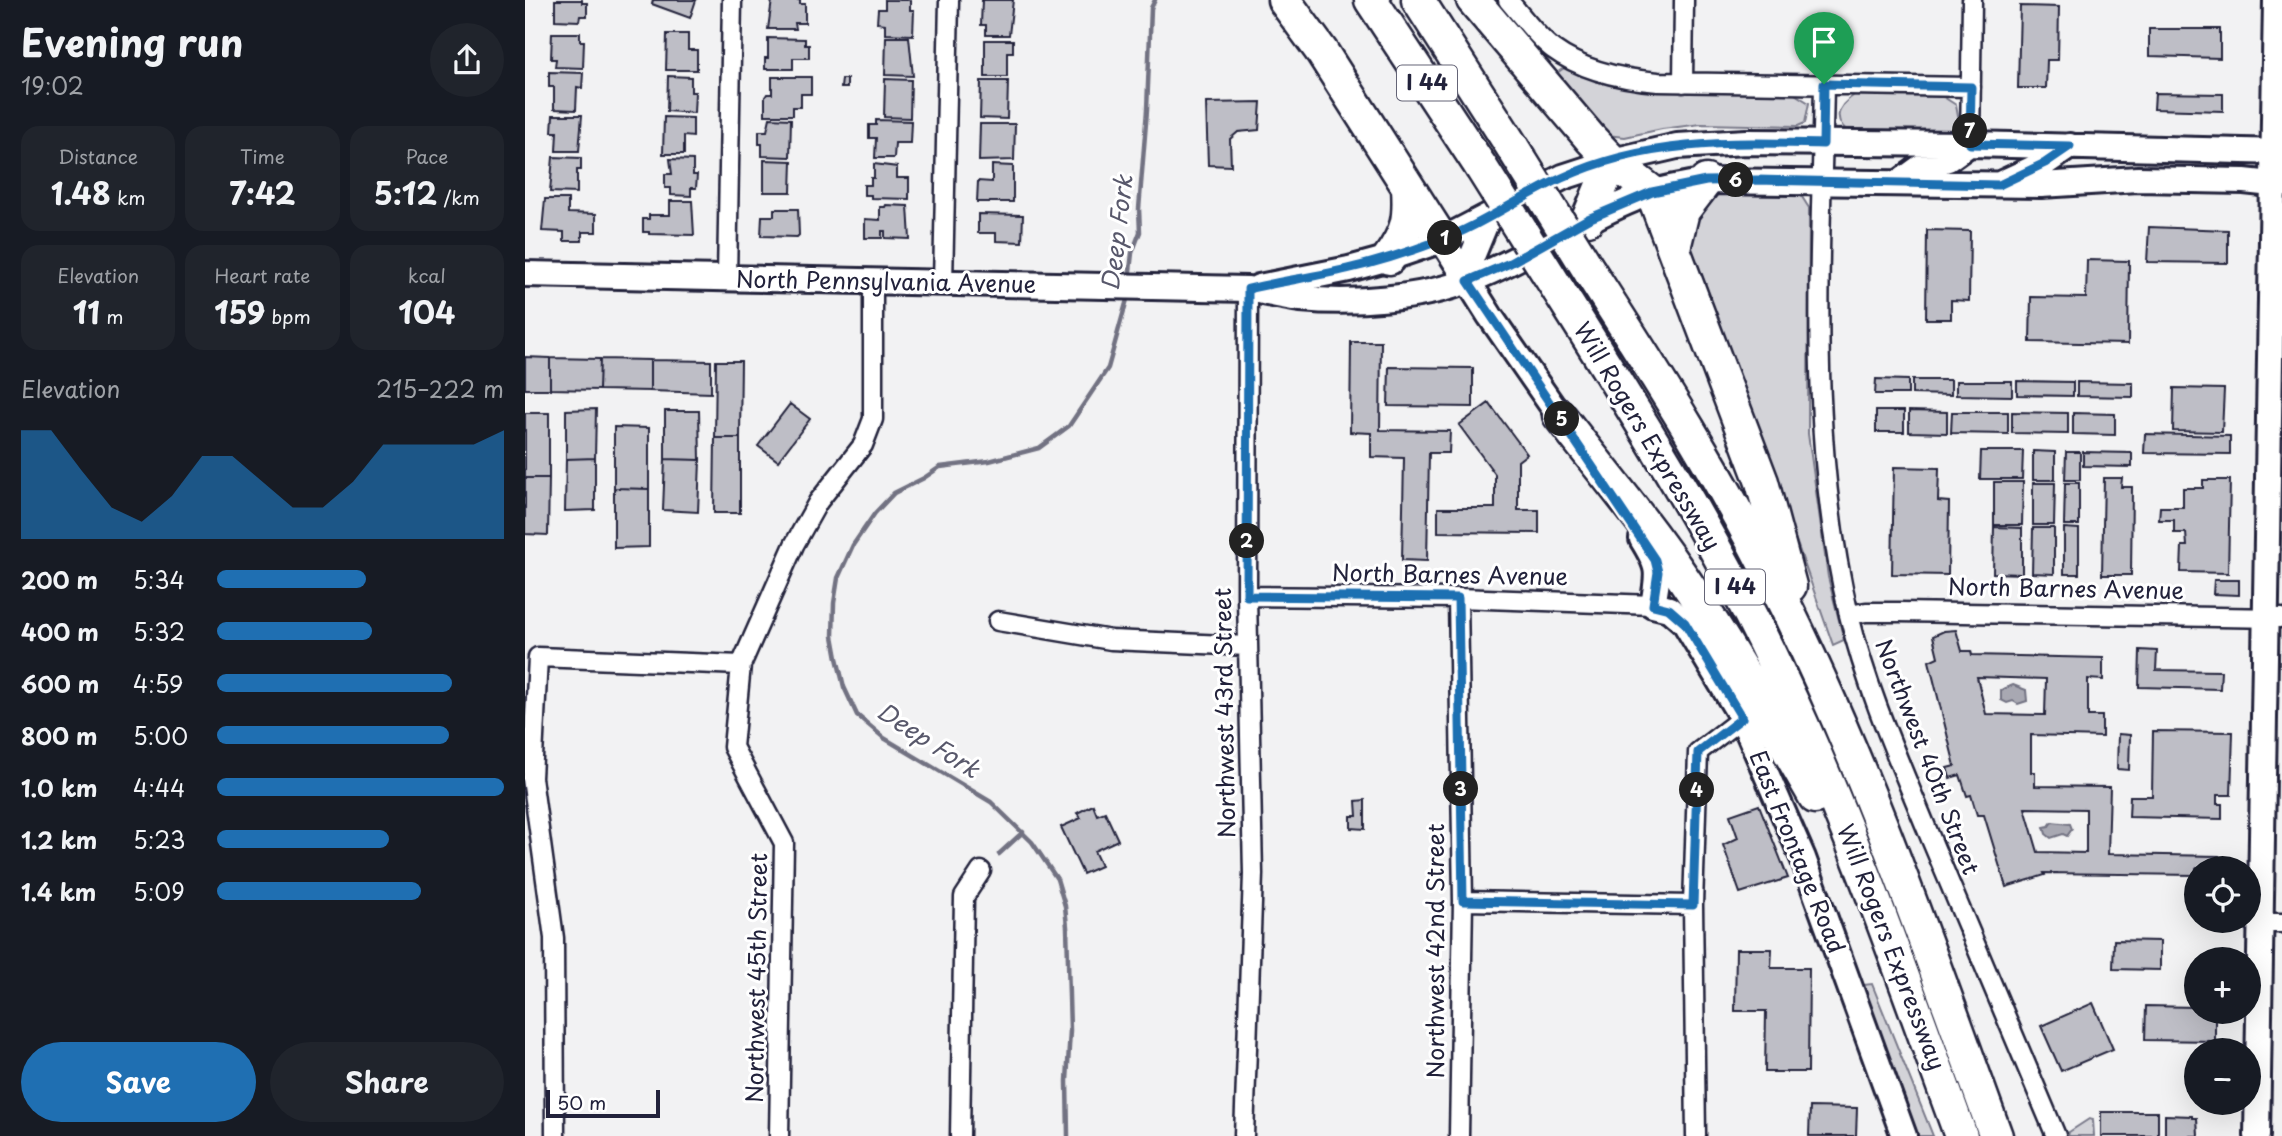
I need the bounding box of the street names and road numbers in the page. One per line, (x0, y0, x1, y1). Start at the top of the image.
road number: I 44 (1397, 66, 1457, 100)
street label: North Pennsylvania Avenue (736, 260, 1037, 301)
street label: Will Rogers Expressway (1566, 314, 1730, 556)
street label: North Barnes Avenue (1332, 554, 1568, 593)
street label: North Barnes Avenue (1948, 568, 2184, 607)
road number: I 44 (1705, 570, 1765, 604)
street label: Northwest 43rd Street (1204, 588, 1243, 839)
street label: Northwest 40th Street (1867, 634, 1990, 879)
street label: East Frontage Road (1742, 745, 1855, 958)
street label: Will Rogers Expressway (1829, 818, 1956, 1075)
street label: Northwest 42nd Street (1417, 824, 1452, 1078)
street label: Northwest 45th Street (736, 853, 775, 1103)

